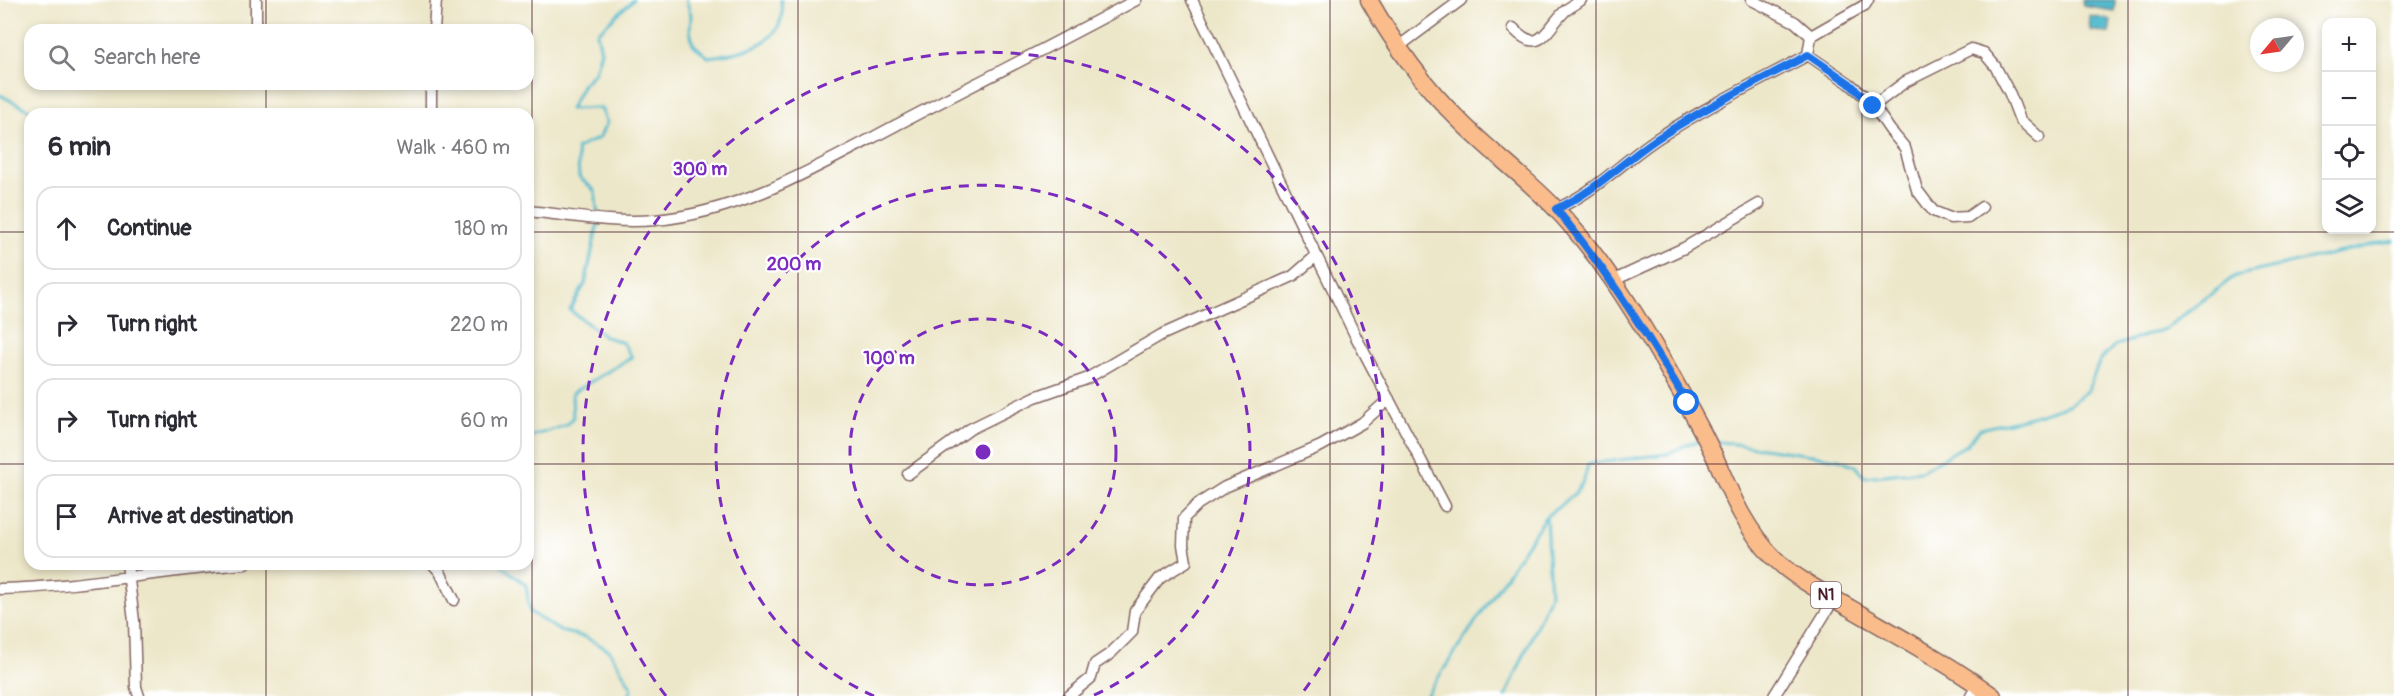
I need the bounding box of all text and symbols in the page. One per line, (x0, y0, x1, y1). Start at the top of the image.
north arrow (2250, 18, 2304, 72)
map controls (2322, 18, 2376, 234)
button: + (2322, 18, 2376, 72)
search box (24, 24, 534, 90)
icon: search (45, 41, 78, 74)
text: Search here (93, 43, 200, 71)
button: − (2322, 72, 2376, 126)
route end (1859, 92, 1885, 118)
button: locate (2322, 126, 2376, 180)
text: 6 min (48, 131, 111, 163)
text: Walk · 460 m (396, 135, 510, 160)
text: 300 m (673, 158, 727, 181)
button: layers (2322, 180, 2376, 234)
icon: ahead (50, 212, 83, 245)
text: Continue (107, 214, 191, 242)
text: 180 m (454, 216, 508, 241)
text: 200 m (767, 253, 821, 276)
icon: right (50, 308, 83, 341)
text: Turn right (107, 310, 197, 338)
text: 220 m (450, 312, 508, 337)
text: 100 m (863, 347, 915, 370)
route start (1673, 389, 1699, 415)
icon: right (50, 404, 83, 437)
text: Turn right (107, 406, 197, 434)
text: 60 m (461, 408, 508, 433)
centre of rings (973, 442, 993, 462)
icon: arrive (50, 500, 83, 533)
text: Arrive at destination (107, 502, 293, 530)
road number: N1 (1811, 582, 1841, 608)

